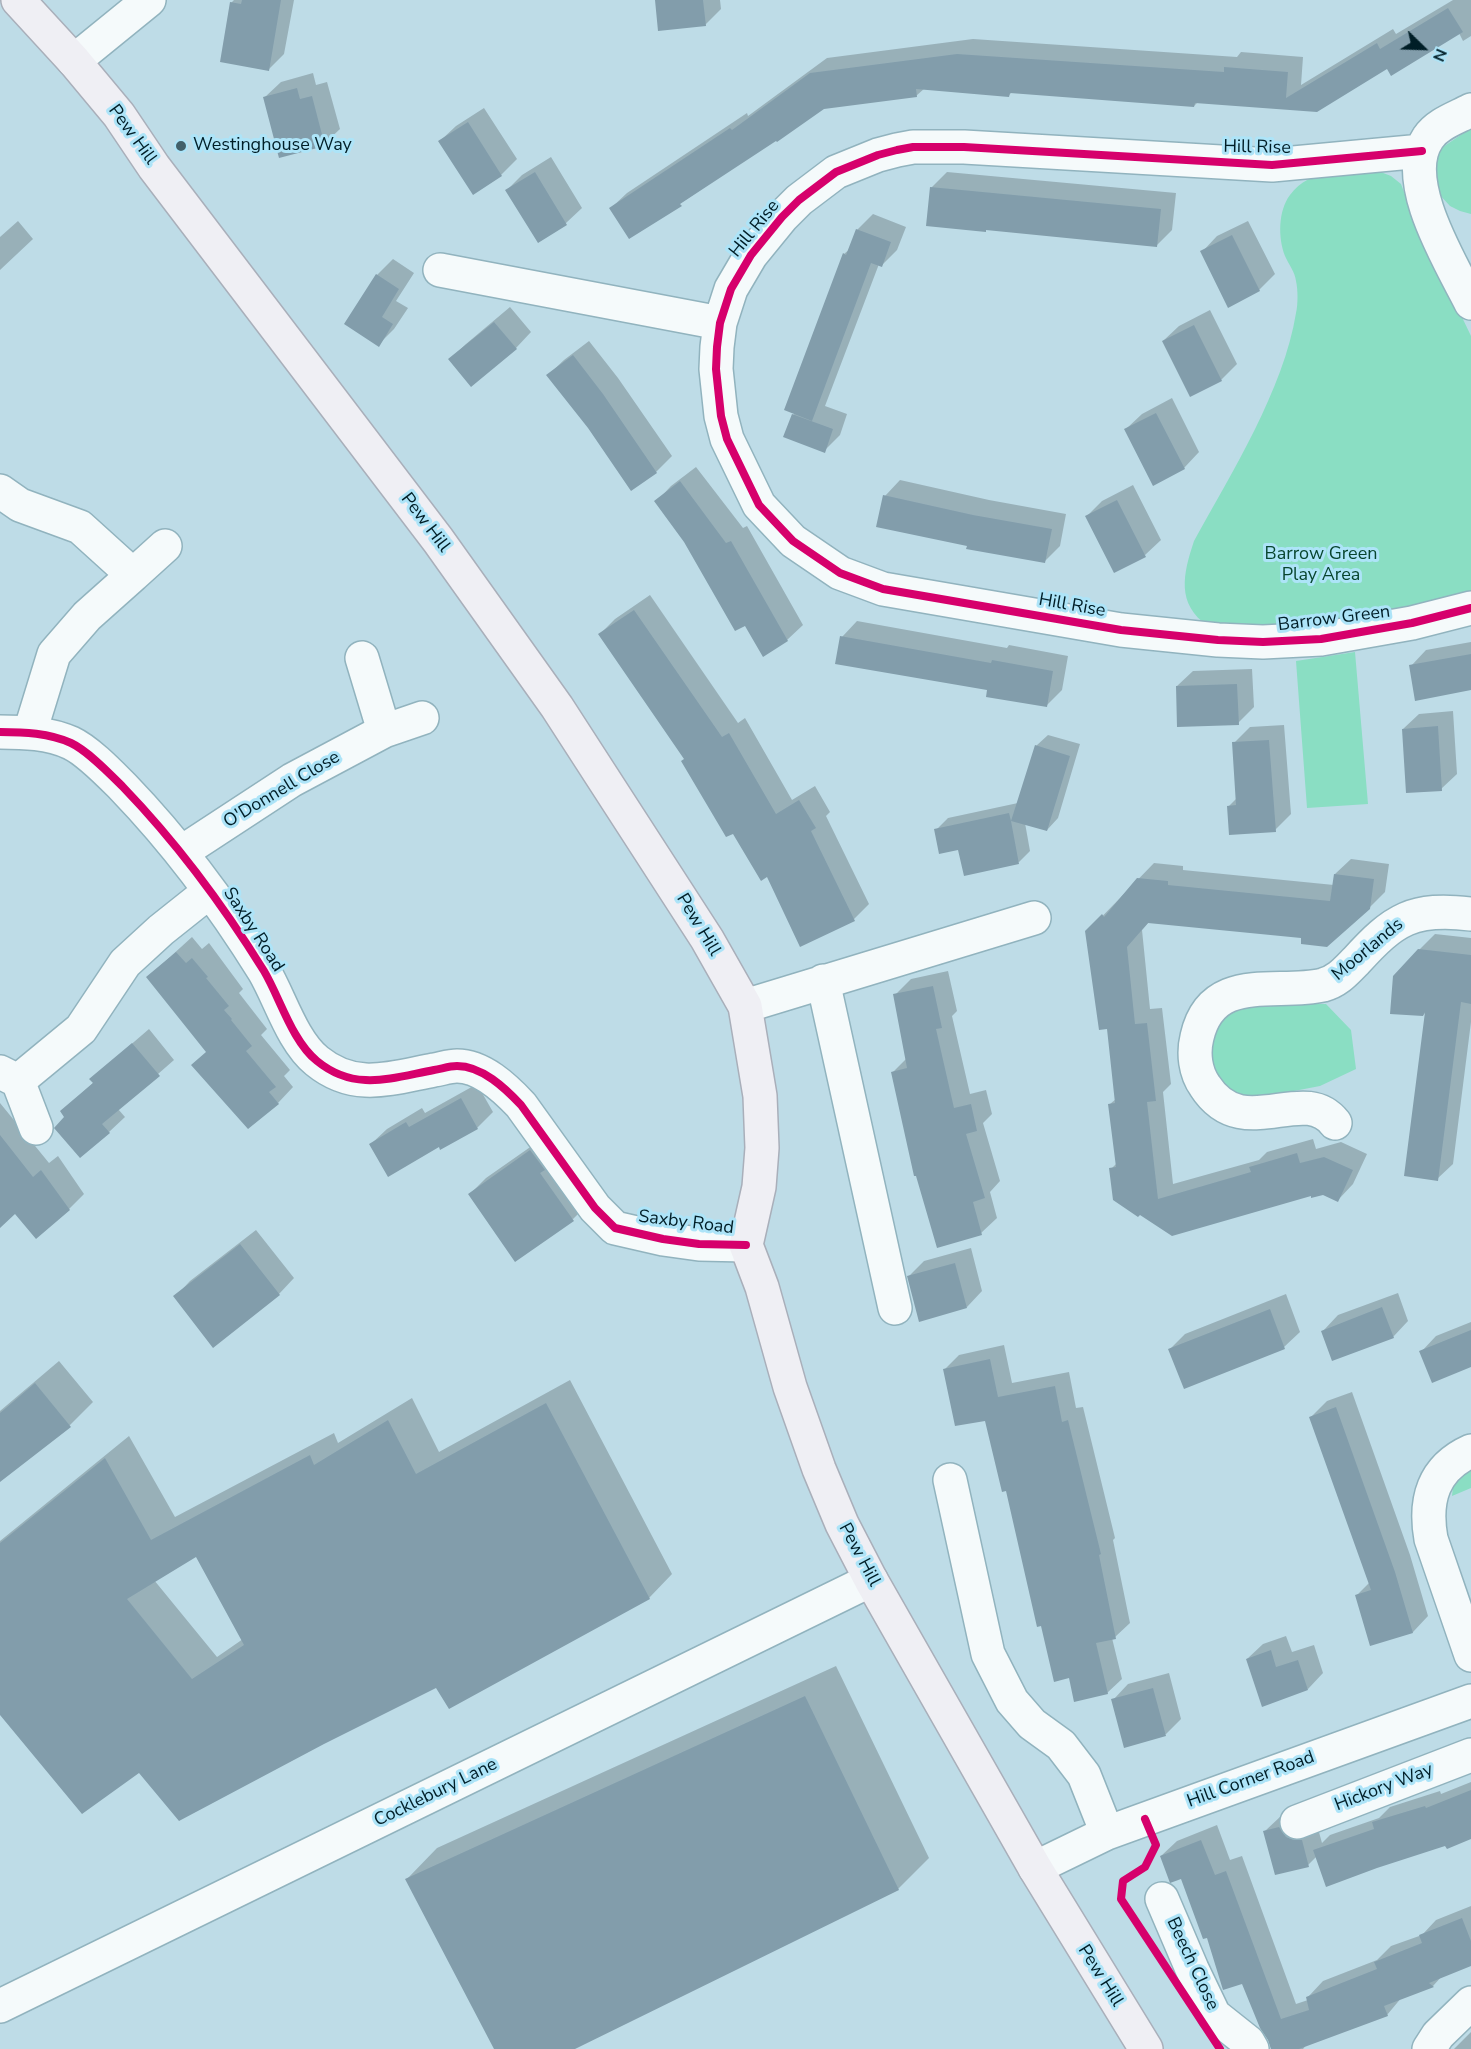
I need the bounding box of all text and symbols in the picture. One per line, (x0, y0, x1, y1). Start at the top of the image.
north arrow (1393, 18, 1453, 78)
text: N (1427, 45, 1452, 65)
street label: Pew Hill (103, 101, 161, 169)
place label: Westinghouse Way (193, 135, 352, 157)
street label: Hill Rise (1223, 137, 1291, 159)
marker: Westinghouse Way (174, 139, 188, 153)
street label: Hill Rise (725, 196, 785, 262)
street label: Pew Hill (396, 489, 454, 557)
park label: Barrow Green Play Area (1265, 544, 1377, 586)
street label: Hill Rise (1037, 589, 1107, 623)
street label: Barrow Green (1277, 601, 1391, 637)
street label: O'Donnell Close (220, 747, 344, 833)
street label: Saxby Road (218, 884, 288, 976)
street label: Pew Hill (671, 890, 725, 960)
street label: Moorlands (1328, 914, 1408, 986)
street label: Saxby Road (637, 1206, 735, 1240)
street label: Pew Hill (833, 1520, 885, 1590)
street label: Hill Corner Road (1184, 1747, 1318, 1813)
street label: Cocklebury Lane (371, 1754, 501, 1832)
street label: Hickory Way (1332, 1759, 1436, 1817)
street label: Beech Close (1161, 1914, 1223, 2014)
street label: Pew Hill (1073, 1941, 1127, 2011)

